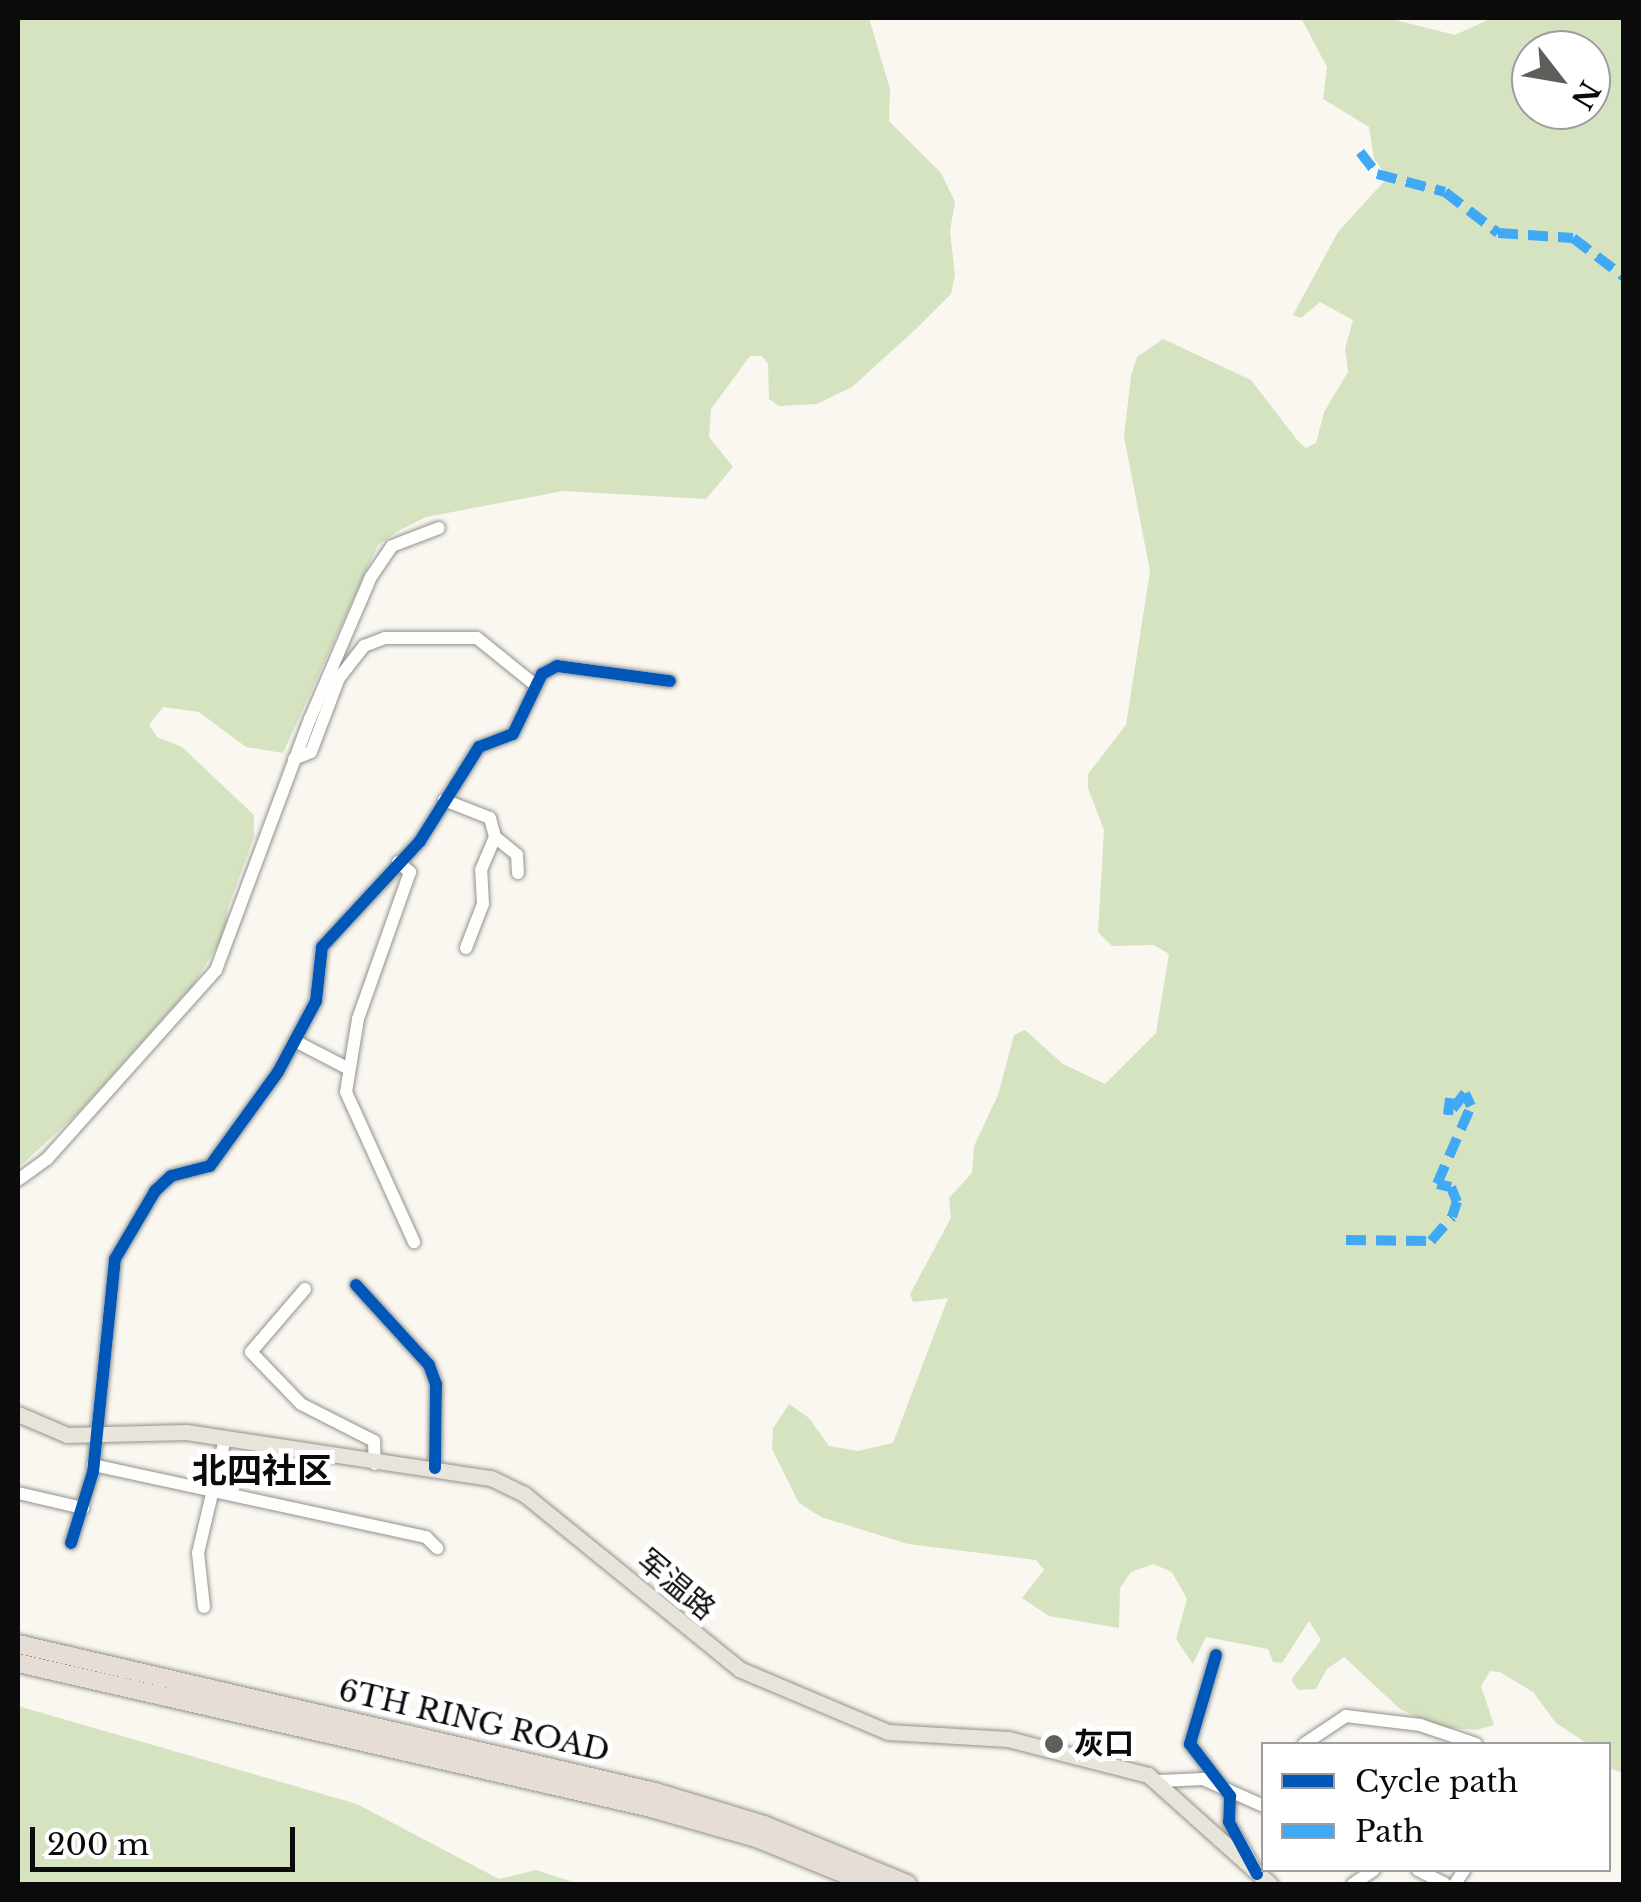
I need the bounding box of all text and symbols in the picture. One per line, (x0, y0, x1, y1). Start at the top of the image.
north arrow (1511, 30, 1611, 130)
text: N (1564, 74, 1607, 115)
district label: 北四社区 (192, 1450, 332, 1492)
street label: 军温路 (630, 1542, 722, 1628)
street label: 6TH RING ROAD (335, 1672, 613, 1770)
place label: 灰口 (1074, 1726, 1134, 1762)
marker: 灰口 (1043, 1733, 1065, 1755)
legend (1261, 1742, 1611, 1872)
text: Cycle path (1355, 1763, 1518, 1800)
scale bar (35, 1807, 300, 1869)
text: Path (1355, 1813, 1424, 1850)
text: 200 m (47, 1826, 149, 1863)

